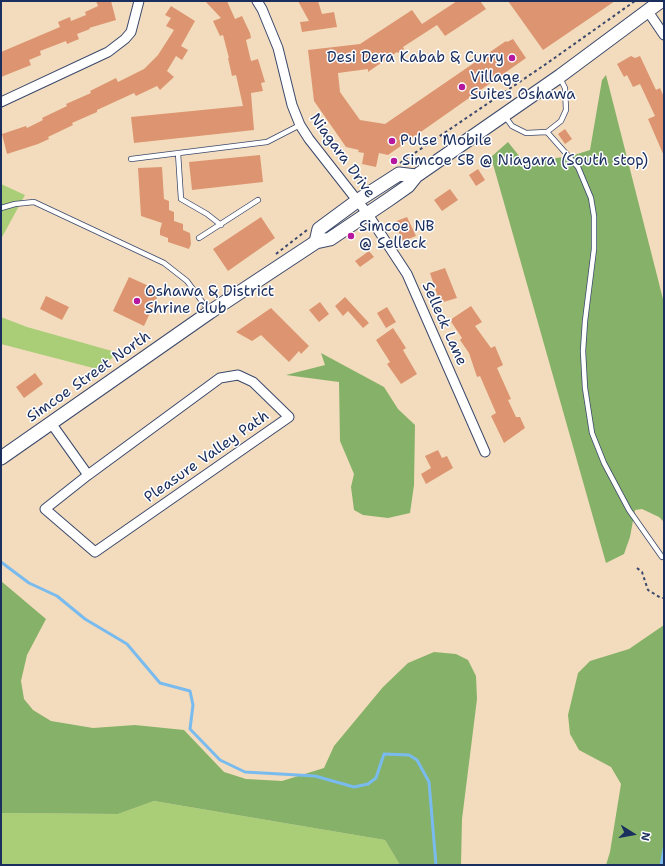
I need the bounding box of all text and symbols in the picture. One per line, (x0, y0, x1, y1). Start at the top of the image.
place label: Desi Dera Kabab & Curry (327, 49, 504, 67)
marker: Desi Dera Kabab & Curry (507, 53, 517, 63)
place label: Village Suites Oshawa (470, 69, 576, 104)
marker: Village Suites Oshawa (457, 82, 467, 92)
street label: Niagara Drive (305, 110, 379, 202)
place label: Pulse Mobile (400, 132, 492, 150)
marker: Pulse Mobile (387, 136, 397, 146)
place label: Simcoe SB @ Niagara (South stop) (402, 152, 648, 170)
marker: Simcoe SB @ Niagara (South stop) (389, 156, 399, 166)
place label: Simcoe NB @ Selleck (359, 218, 434, 253)
marker: Simcoe NB @ Selleck (346, 231, 356, 241)
street label: Selleck Lane (418, 279, 470, 369)
place label: Oshawa & District Shrine Club (145, 283, 274, 318)
marker: Oshawa & District Shrine Club (132, 296, 142, 306)
street label: Simcoe Street North (24, 328, 154, 426)
street label: Pleasure Valley Path (141, 407, 273, 507)
north arrow (613, 814, 653, 854)
text: N (637, 831, 653, 842)

